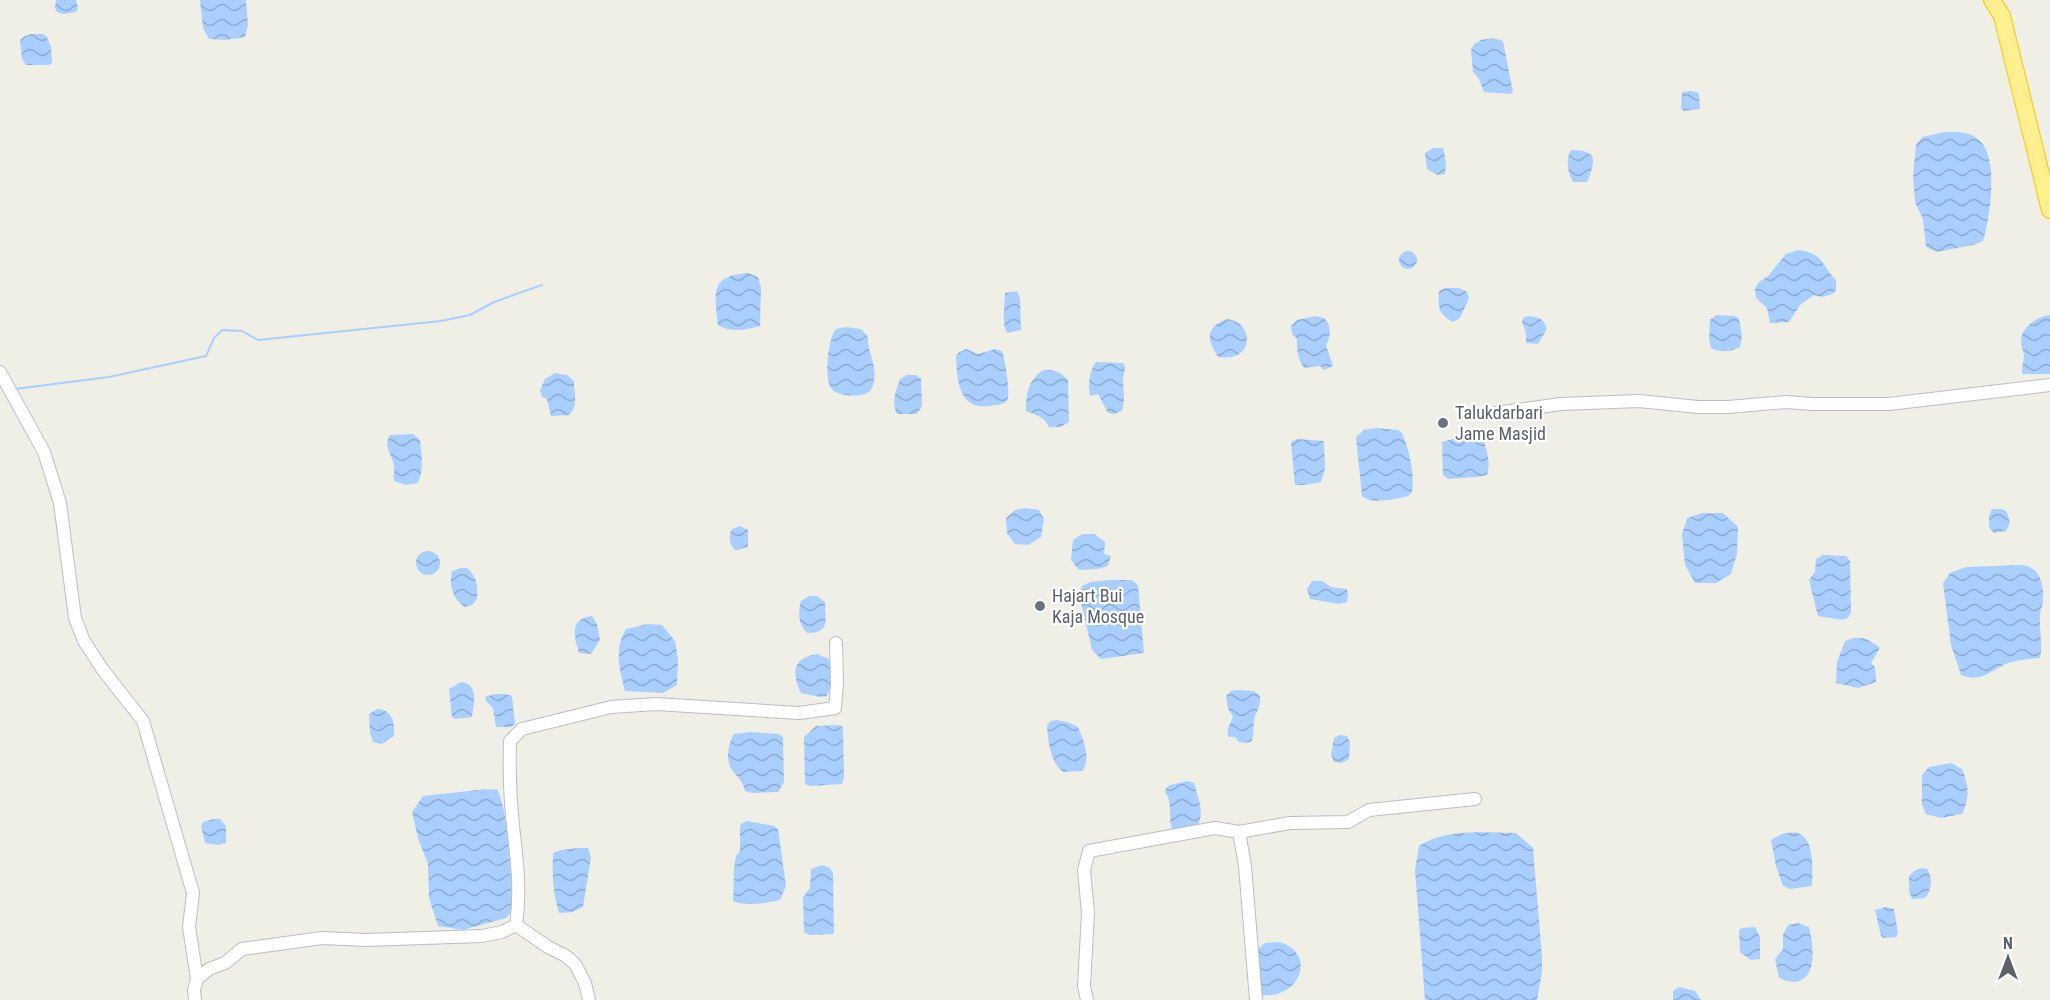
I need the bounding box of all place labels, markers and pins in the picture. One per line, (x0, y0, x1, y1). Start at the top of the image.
place label: Talukdarbari Jame Masjid (1455, 402, 1546, 444)
marker: Talukdarbari Jame Masjid (1436, 416, 1450, 430)
place label: Hajart Bui Kaja Mosque (1052, 585, 1144, 627)
marker: Hajart Bui Kaja Mosque (1033, 599, 1047, 613)

